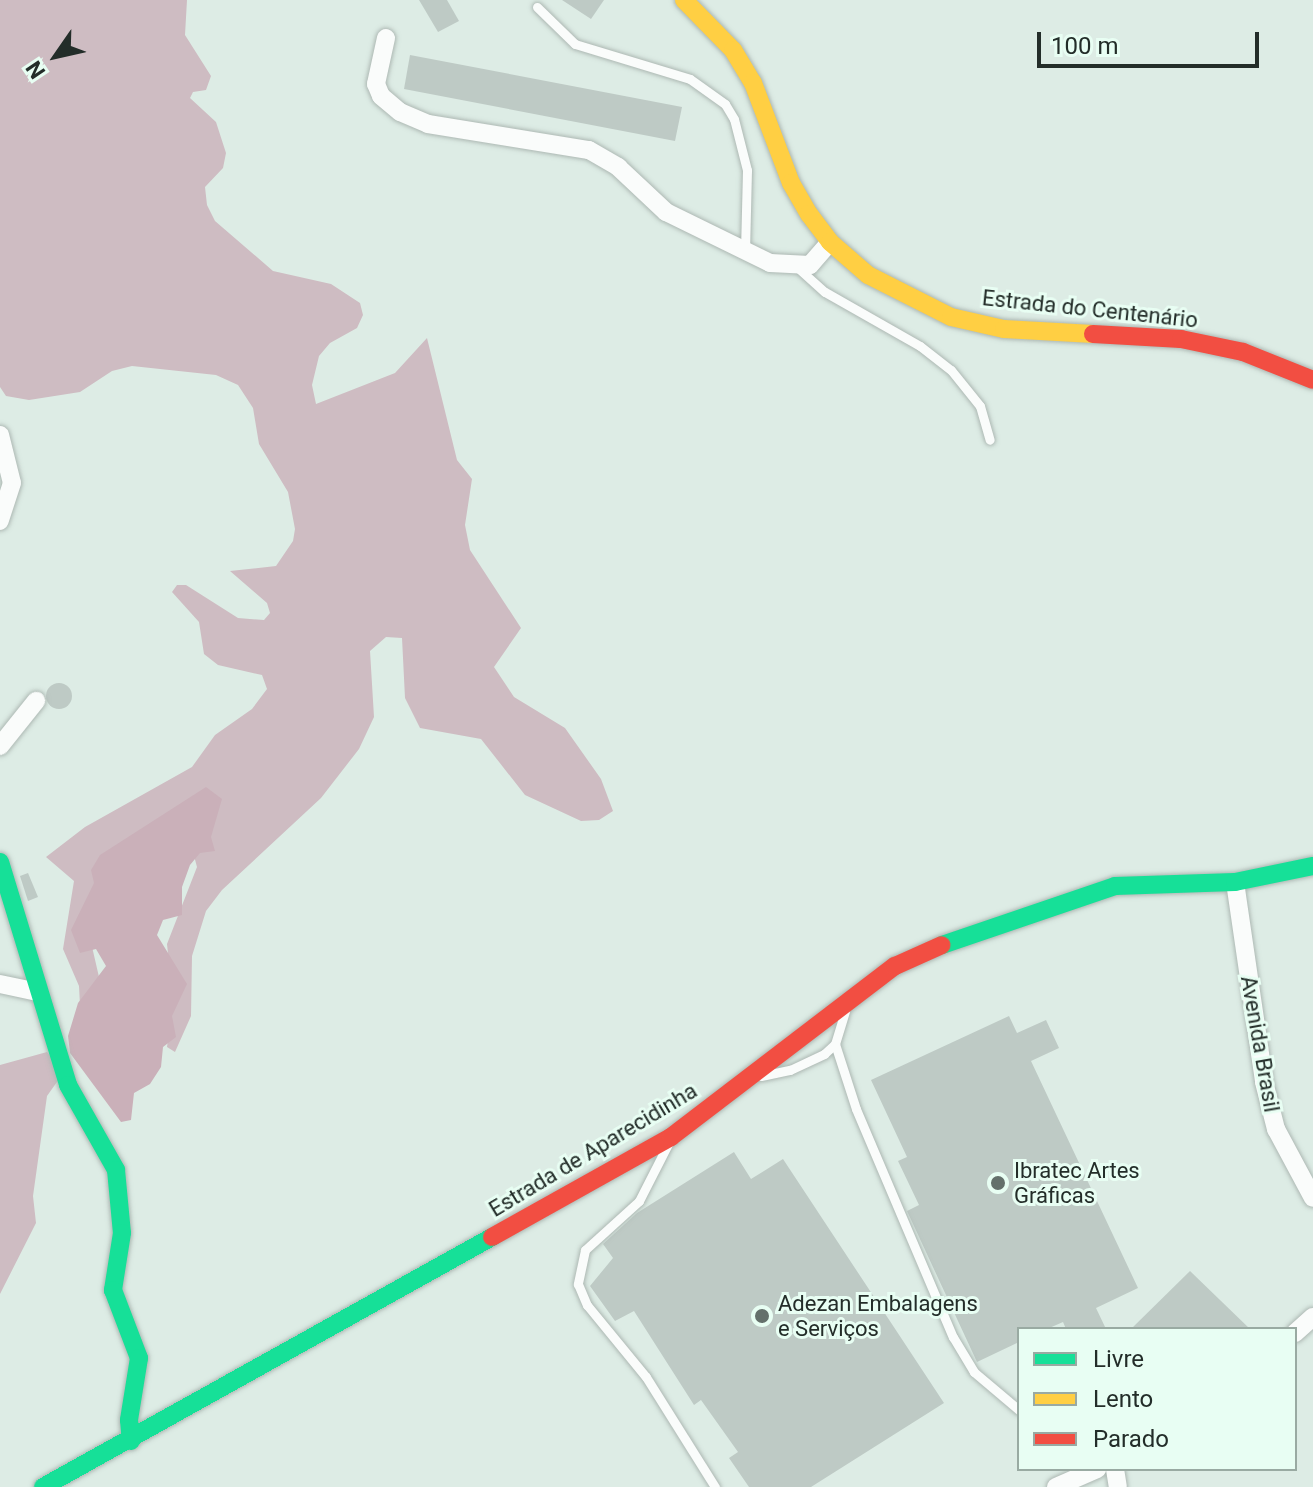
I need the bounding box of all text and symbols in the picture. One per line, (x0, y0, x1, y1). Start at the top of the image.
north arrow (16, 16, 96, 96)
scale bar (1041, 16, 1263, 66)
text: 100 m (1051, 32, 1118, 60)
text: N (21, 56, 50, 83)
street label: Estrada do Centenário (981, 285, 1199, 333)
street label: Avenida Brasil (1235, 974, 1285, 1114)
street label: Estrada de Aparecidinha (484, 1077, 702, 1223)
place label: Ibratec Artes Gráficas (1014, 1157, 1140, 1208)
marker: Ibratec Artes Gráficas (989, 1174, 1007, 1192)
place label: Adezan Embalagens e Serviços (778, 1290, 978, 1342)
marker: Adezan Embalagens e Serviços (753, 1307, 771, 1325)
legend (1017, 1327, 1297, 1471)
text: Livre (1093, 1345, 1144, 1373)
text: Lento (1093, 1385, 1153, 1413)
text: Parado (1093, 1425, 1169, 1453)

